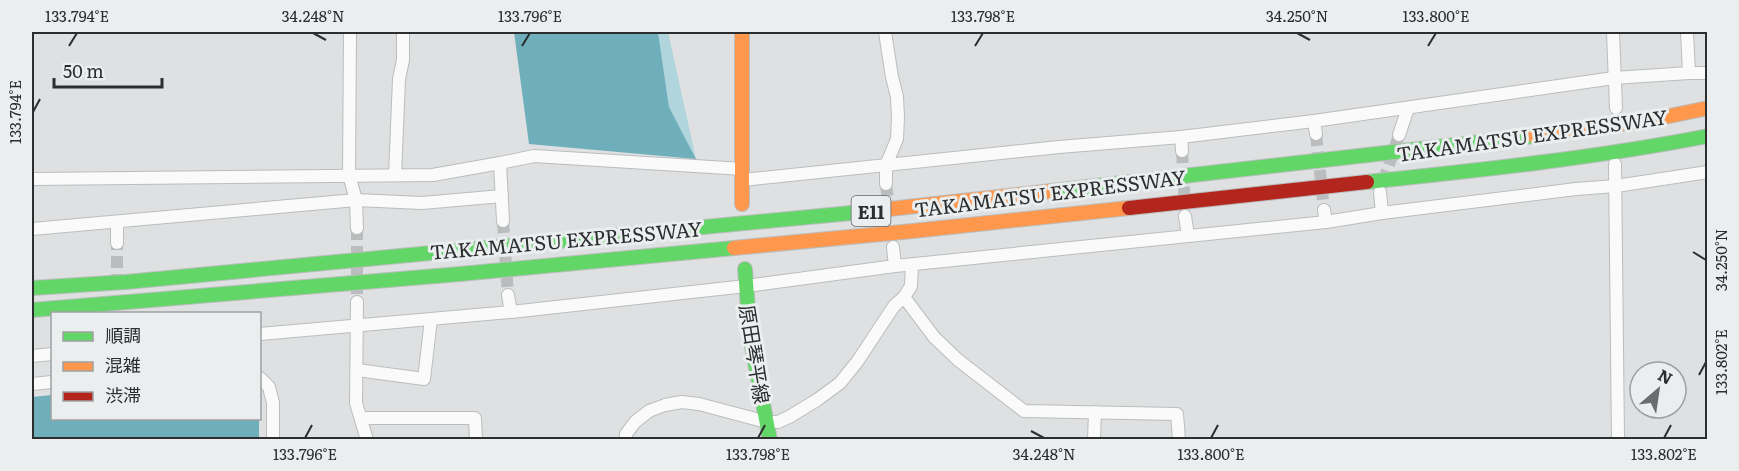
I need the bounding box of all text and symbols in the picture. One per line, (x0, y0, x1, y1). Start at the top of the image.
text: 133.794°E (45, 4, 109, 27)
text: 34.248°N (282, 4, 344, 27)
text: 133.796°E (498, 4, 562, 27)
text: 133.798°E (951, 4, 1015, 27)
text: 34.250°N (1266, 4, 1328, 27)
text: 133.800°E (1402, 4, 1470, 27)
scale bar (54, 51, 162, 89)
text: 50 m (63, 57, 104, 84)
text: 133.794°E (3, 80, 26, 144)
street label: TAKAMATSU EXPRESSWAY (1395, 100, 1669, 168)
street label: TAKAMATSU EXPRESSWAY (913, 160, 1187, 224)
road number: E11 (852, 196, 890, 226)
street label: TAKAMATSU EXPRESSWAY (429, 212, 703, 266)
text: 34.250°N (1709, 229, 1732, 291)
street label: 原田琴平線 (733, 302, 779, 406)
legend (51, 312, 261, 420)
text: 順調 (105, 321, 141, 348)
text: 133.802°E (1709, 329, 1732, 395)
text: 混雑 (105, 351, 141, 378)
north arrow (1628, 360, 1688, 420)
text: N (1654, 362, 1677, 390)
text: 渋滞 (105, 381, 141, 408)
text: 133.796°E (273, 442, 337, 465)
text: 133.798°E (726, 442, 790, 465)
text: 34.248°N (1013, 442, 1075, 465)
text: 133.800°E (1177, 442, 1245, 465)
text: 133.802°E (1631, 442, 1697, 465)

